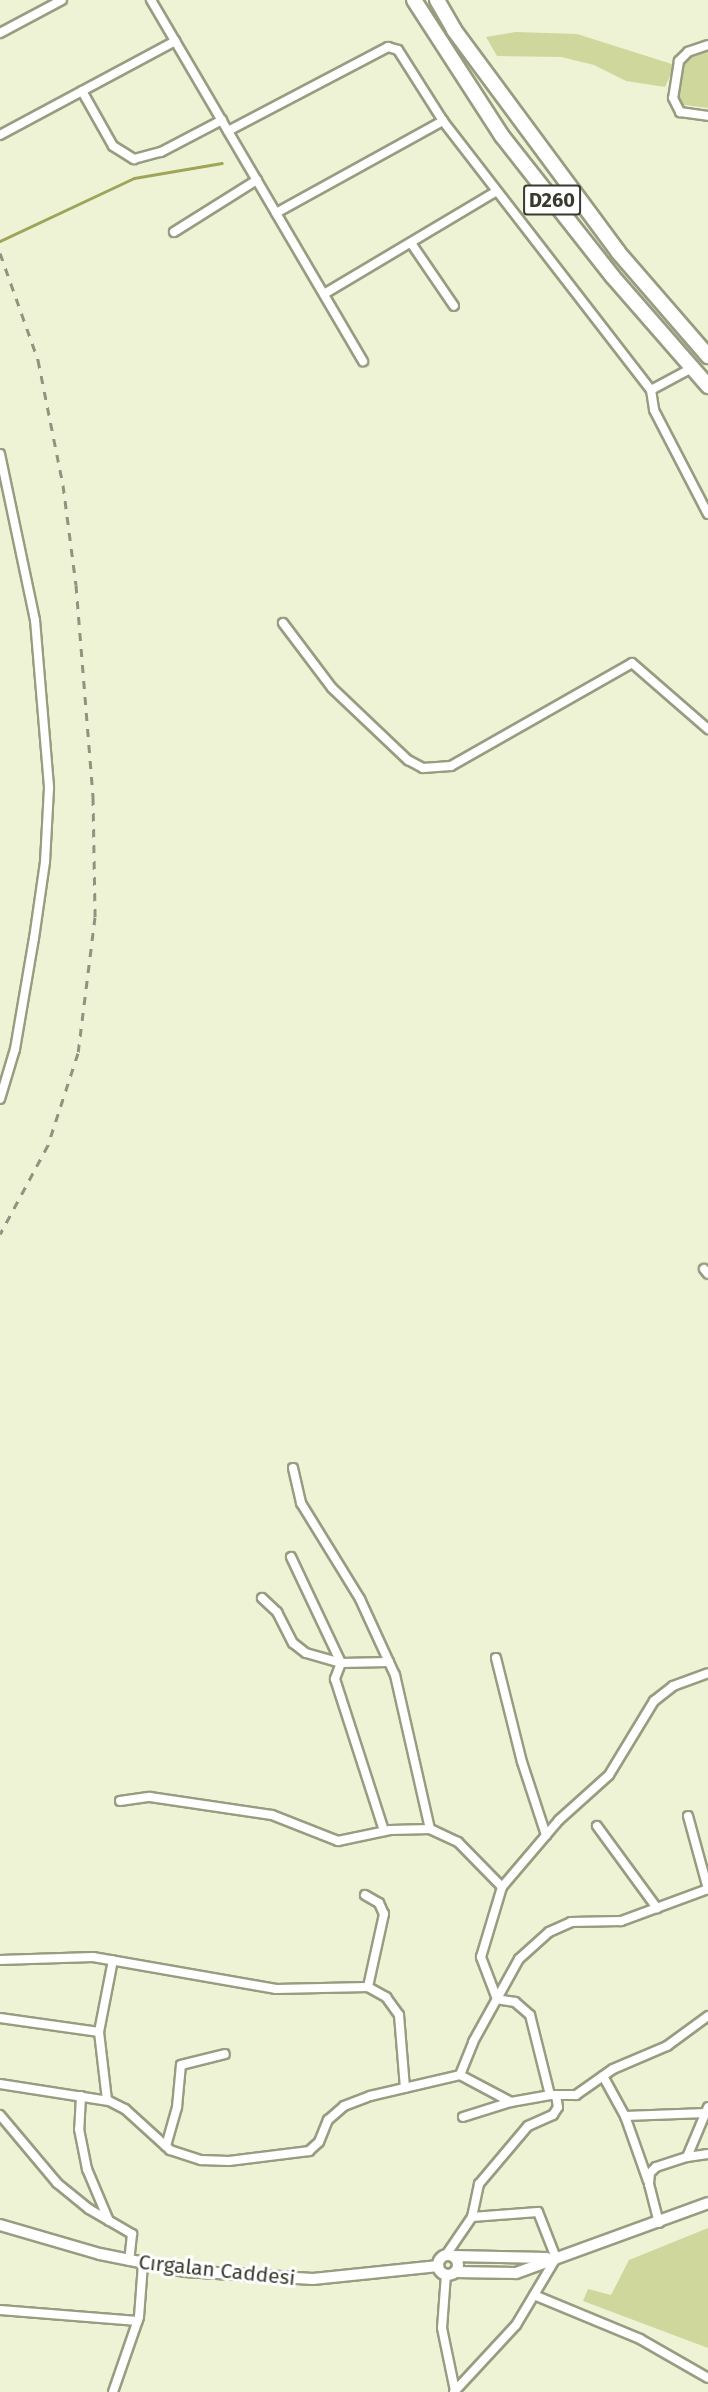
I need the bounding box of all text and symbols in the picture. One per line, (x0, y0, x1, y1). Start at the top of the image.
road number: D260 (522, 183, 582, 217)
street label: Cırgalan Caddesi (137, 2249, 297, 2291)

